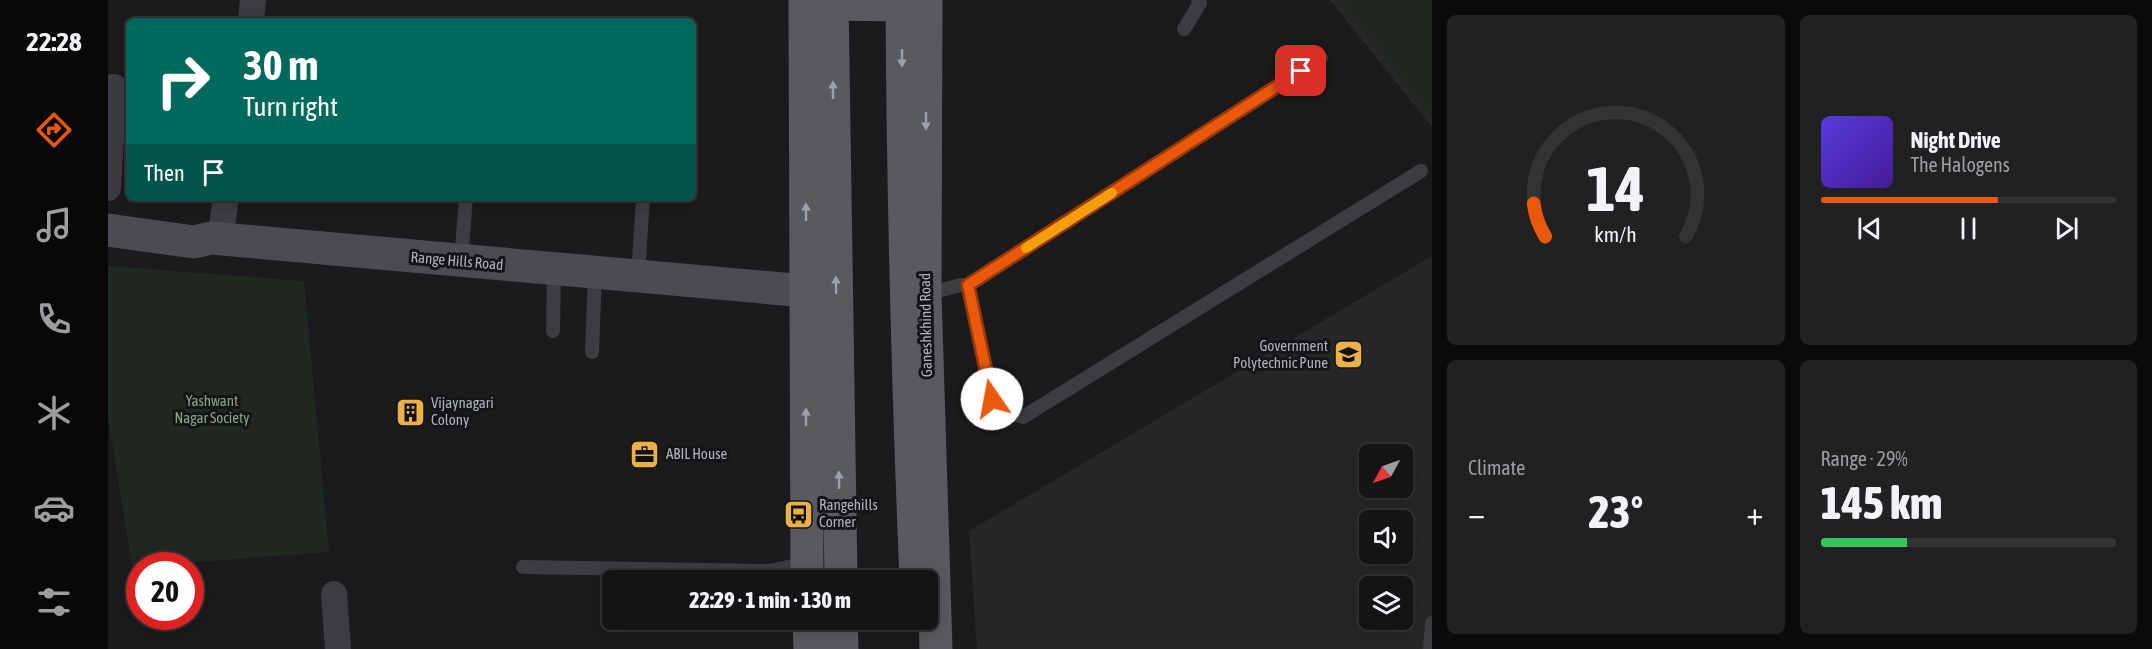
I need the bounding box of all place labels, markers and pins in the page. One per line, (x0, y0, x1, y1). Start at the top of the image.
pin (1275, 45, 1326, 96)
place label: Government Polytechnic Pune (1233, 337, 1328, 371)
school or university icon: Government Polytechnic Pune (1333, 339, 1365, 371)
place label: Vijaynagari Colony (431, 394, 494, 428)
building icon: Vijaynagari Colony (394, 396, 426, 428)
office icon: ABIL House (629, 438, 661, 470)
place label: ABIL House (666, 445, 727, 462)
place label: Rangehills Corner (819, 496, 878, 530)
bus stop icon: Rangehills Corner (782, 498, 814, 530)

